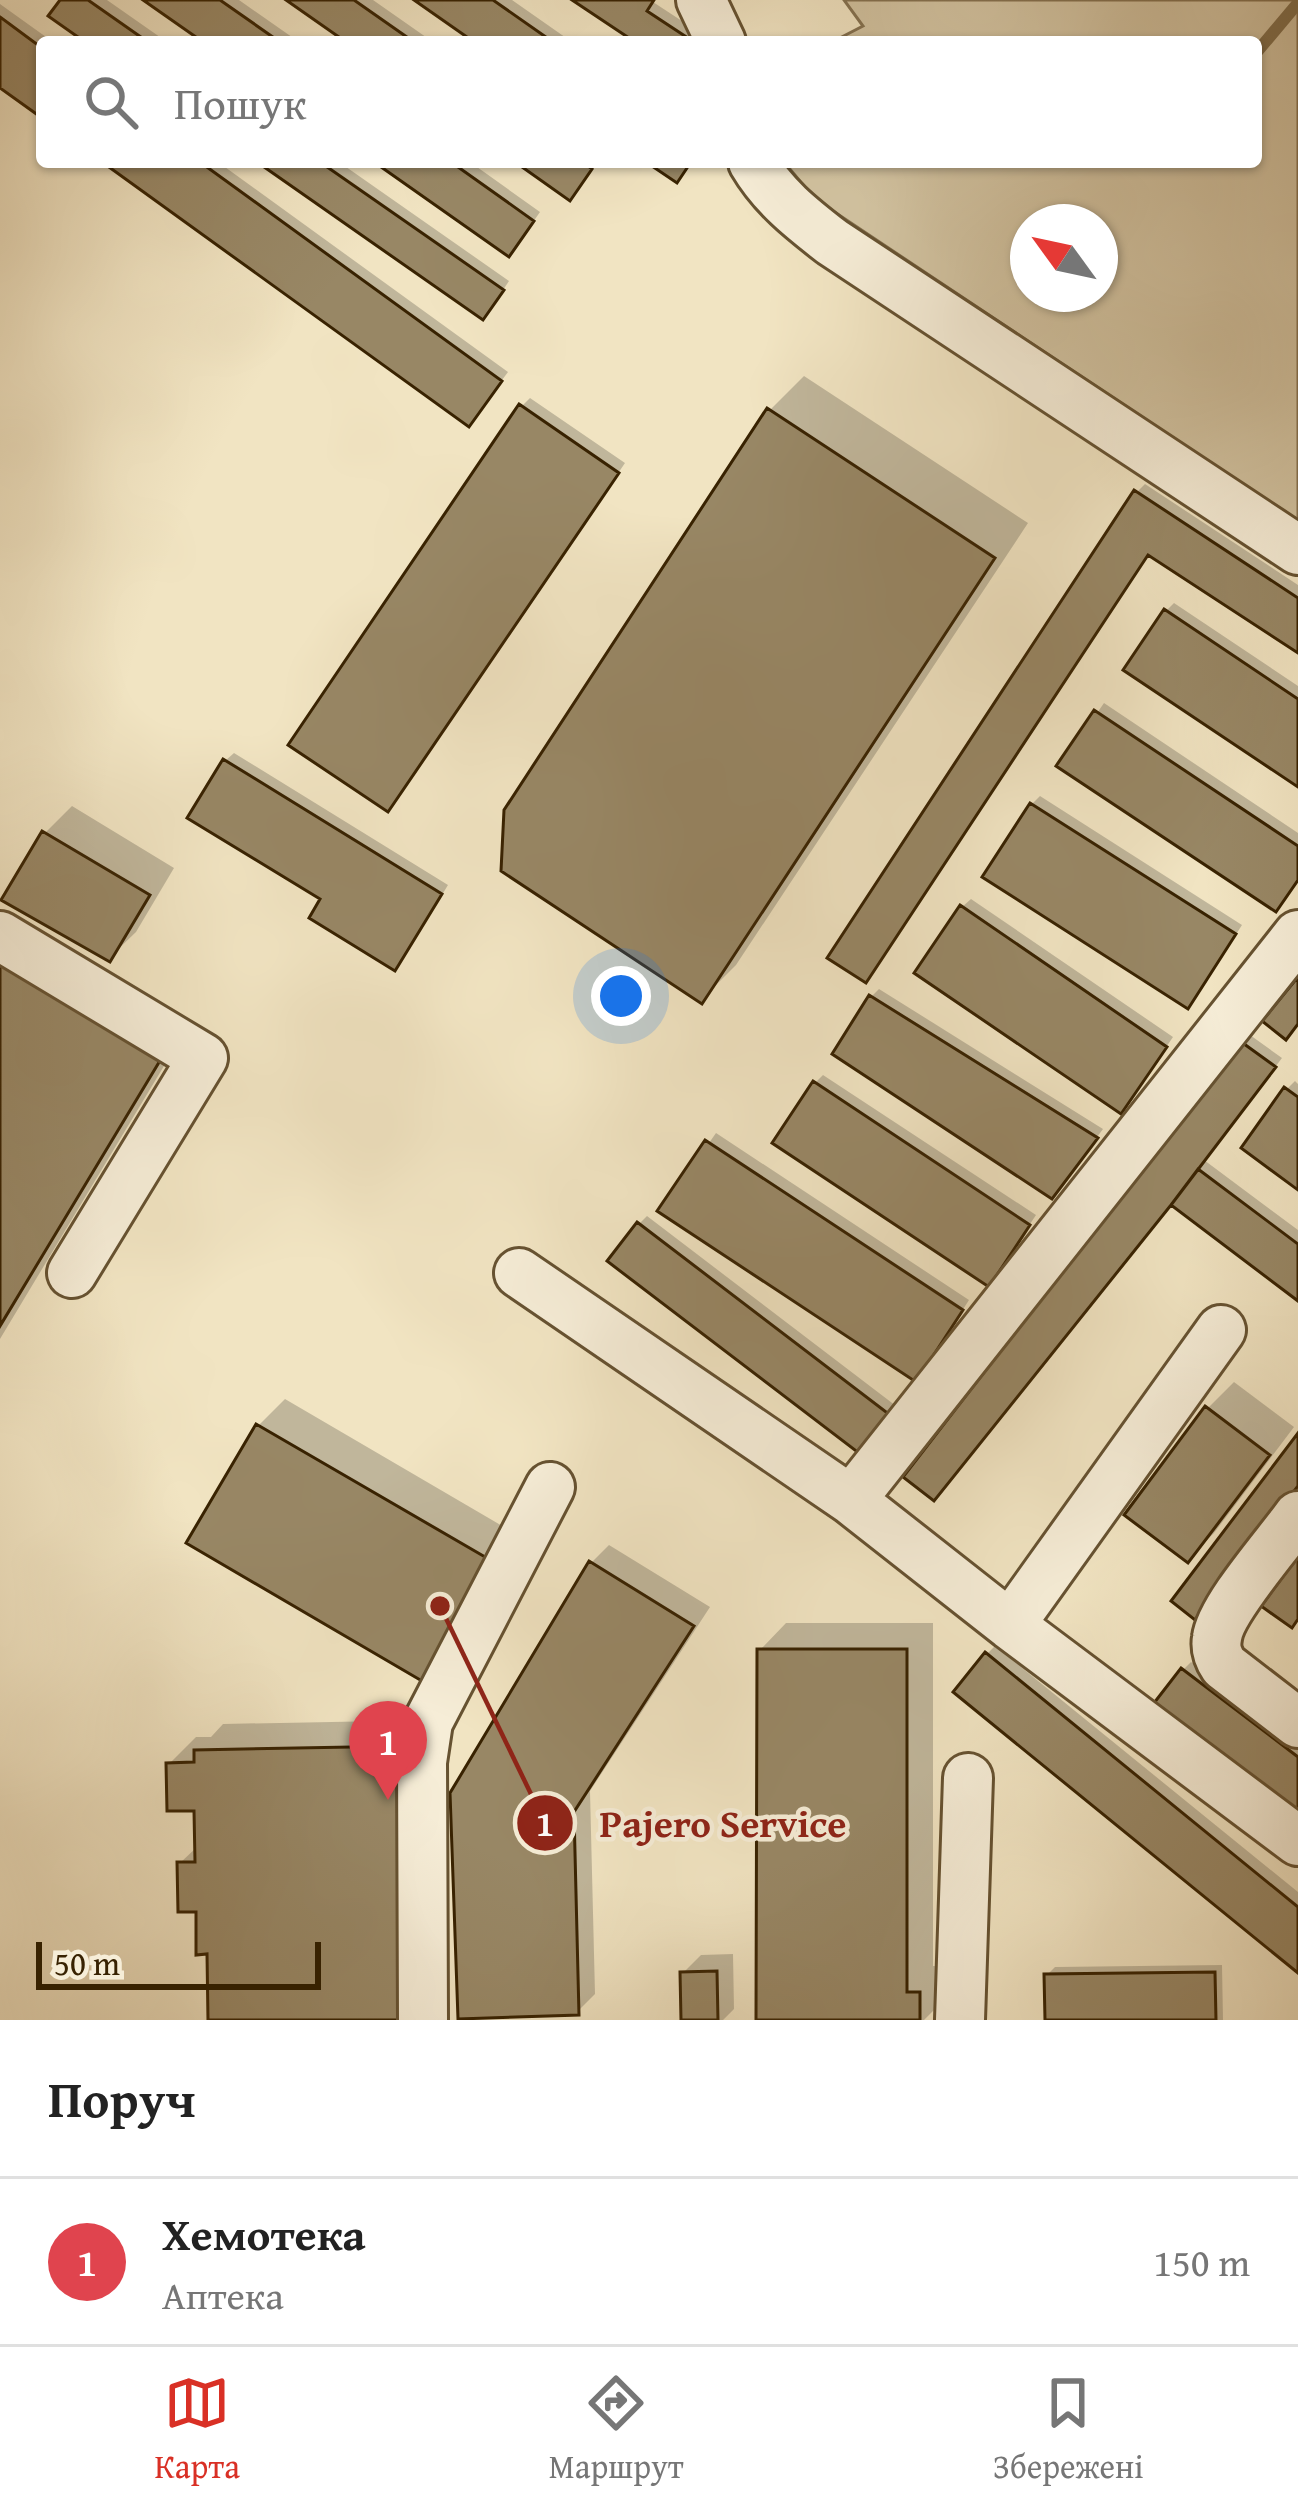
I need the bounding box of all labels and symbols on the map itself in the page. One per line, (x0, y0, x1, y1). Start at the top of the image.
north arrow (1010, 204, 1118, 312)
your location (591, 966, 651, 1026)
pin: 1 (349, 1701, 427, 1800)
callout: Pajero Service (515, 1786, 870, 1861)
text: Pajero Service (600, 1794, 846, 1851)
text: 1 (536, 1796, 554, 1849)
scale bar (36, 1936, 321, 1989)

